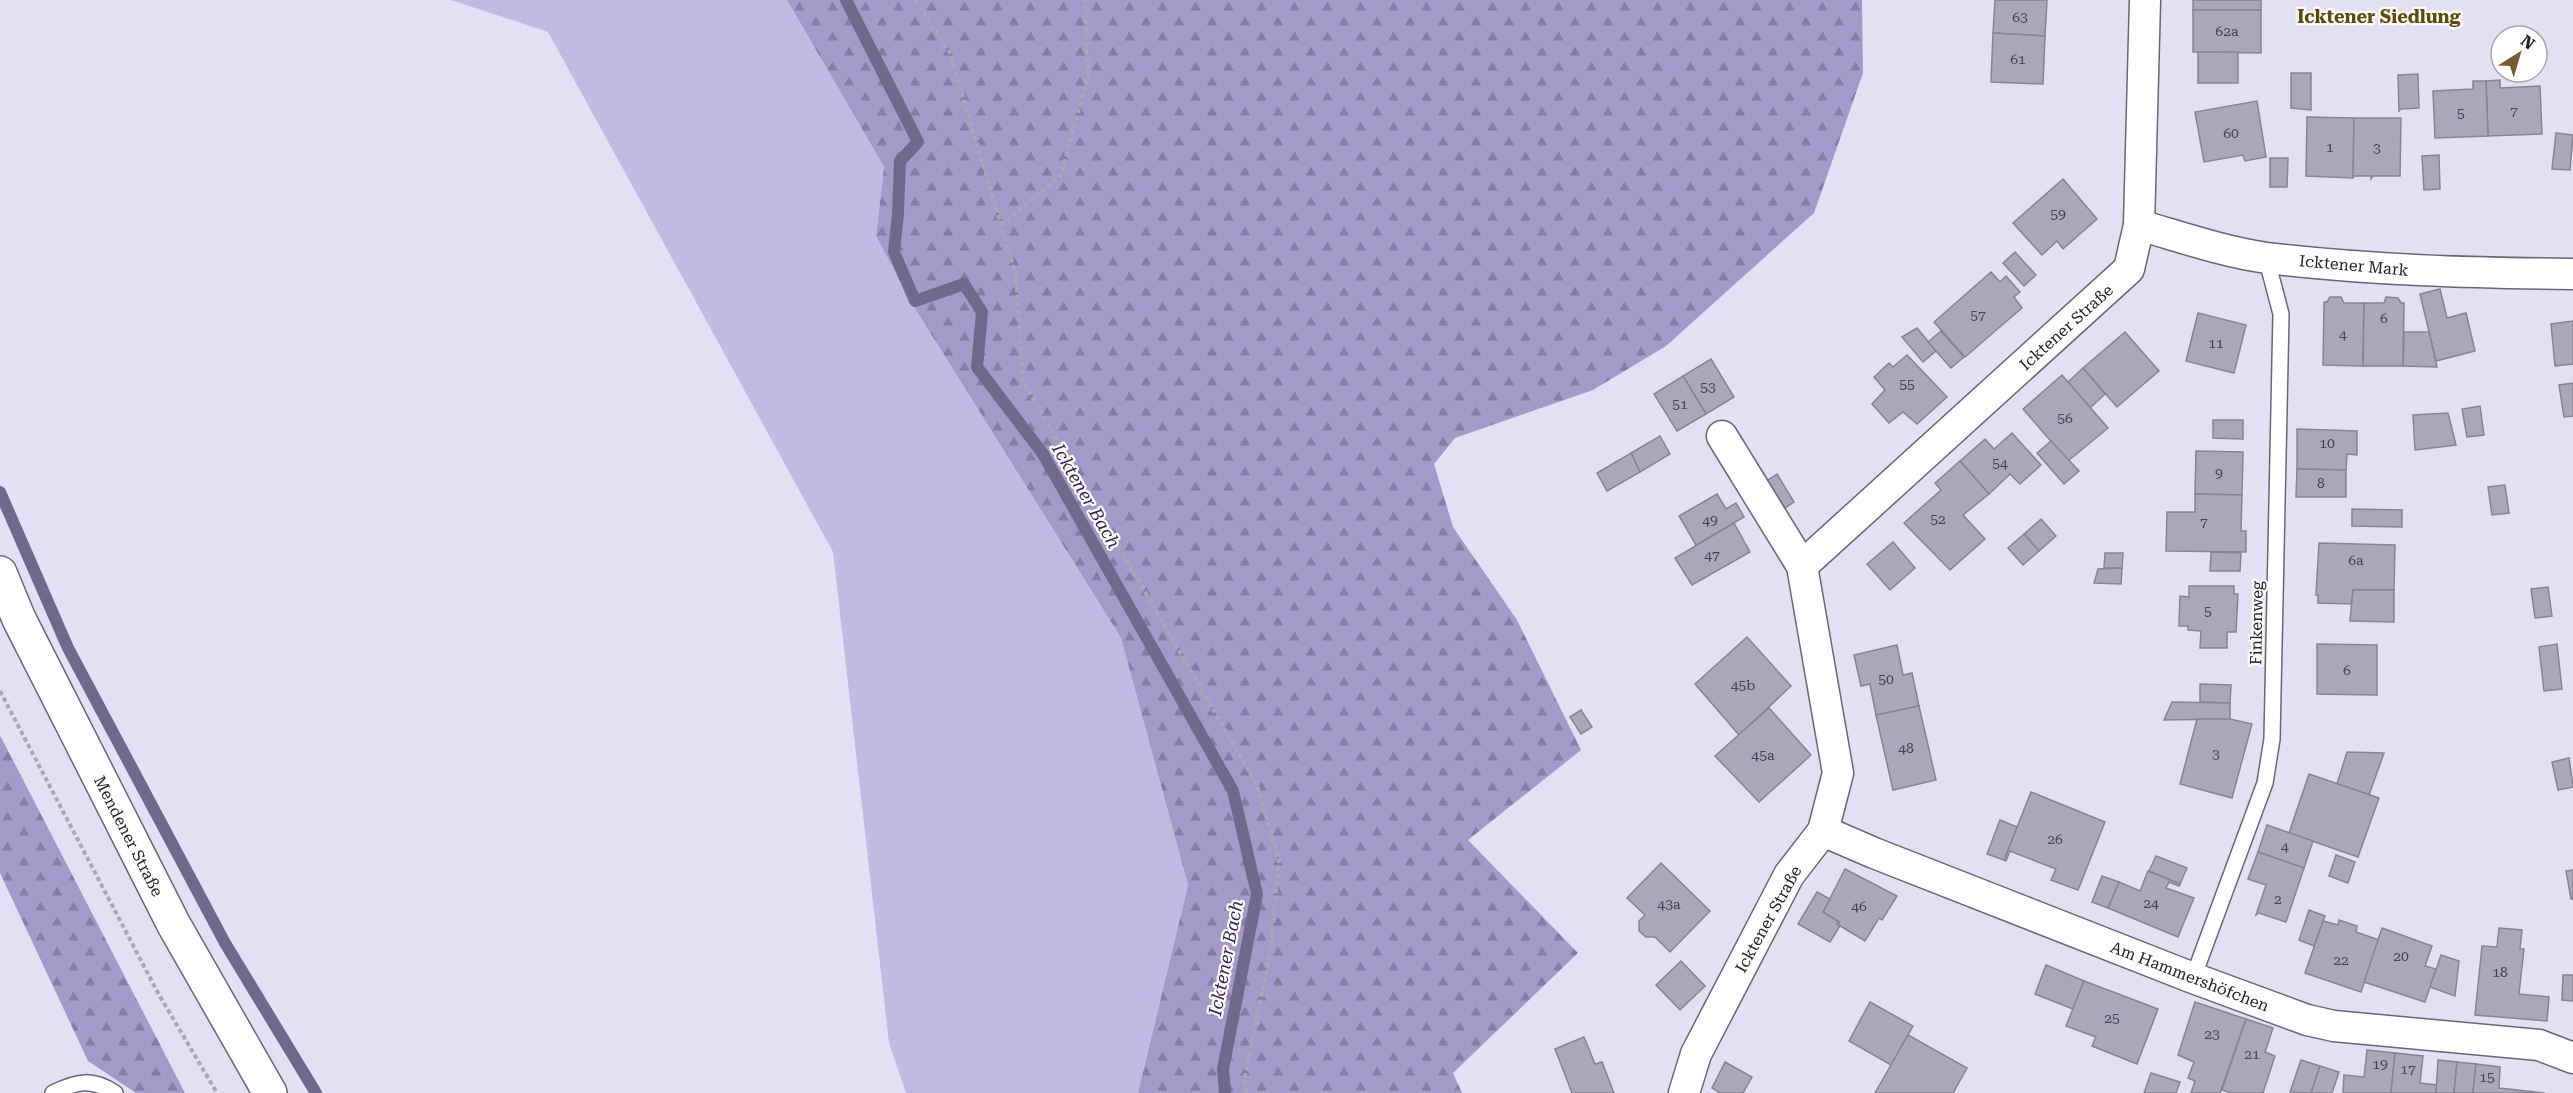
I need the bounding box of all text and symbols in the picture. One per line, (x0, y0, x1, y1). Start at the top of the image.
district label: Icktener Siedlung (2297, 6, 2462, 27)
house number: 63 (2012, 9, 2028, 25)
house number: 62a (2215, 23, 2239, 39)
north arrow (2489, 24, 2549, 84)
text: N (2517, 31, 2538, 54)
house number: 61 (2010, 51, 2026, 67)
house number: 7 (2510, 103, 2518, 119)
house number: 5 (2457, 105, 2465, 121)
house number: 60 (2223, 125, 2239, 141)
house number: 1 (2326, 139, 2334, 155)
house number: 3 (2373, 140, 2381, 156)
house number: 59 (2050, 206, 2066, 222)
street label: Icktener Mark (2298, 251, 2409, 280)
street label: Icktener Straße (2016, 280, 2117, 374)
house number: 57 (1970, 307, 1986, 323)
house number: 6 (2380, 310, 2388, 326)
house number: 4 (2339, 326, 2347, 342)
house number: 11 (2208, 335, 2224, 351)
house number: 55 (1899, 376, 1915, 392)
house number: 53 (1700, 379, 1716, 395)
house number: 51 (1672, 396, 1688, 412)
house number: 56 (2057, 410, 2073, 426)
house number: 10 (2319, 435, 2335, 451)
water label: Icktener Bach (1048, 439, 1125, 552)
house number: 54 (1992, 455, 2008, 471)
house number: 9 (2215, 465, 2223, 481)
house number: 8 (2317, 475, 2325, 491)
house number: 52 (1930, 511, 1946, 527)
house number: 49 (1702, 512, 1718, 528)
house number: 7 (2200, 514, 2208, 530)
house number: 47 (1704, 547, 1720, 563)
house number: 6a (2348, 552, 2364, 568)
street label: Finkenweg (2246, 580, 2267, 665)
house number: 5 (2204, 603, 2212, 619)
house number: 6 (2343, 662, 2351, 678)
house number: 50 (1878, 671, 1894, 687)
house number: 45b (1731, 677, 1755, 693)
house number: 48 (1898, 740, 1914, 756)
house number: 3 (2212, 746, 2220, 762)
house number: 45a (1751, 747, 1775, 763)
street label: Mendener Straße (90, 773, 167, 900)
house number: 26 (2047, 831, 2063, 847)
house number: 4 (2281, 838, 2289, 854)
street label: Icktener Straße (1731, 862, 1806, 976)
house number: 2 (2274, 891, 2282, 907)
house number: 24 (2143, 895, 2159, 911)
house number: 43a (1657, 896, 1681, 912)
water label: Icktener Bach (1204, 898, 1247, 1018)
house number: 46 (1851, 898, 1867, 914)
street label: Am Hammershöfchen (2108, 937, 2272, 1016)
house number: 20 (2393, 948, 2409, 964)
house number: 22 (2333, 952, 2349, 968)
house number: 18 (2492, 964, 2508, 980)
house number: 25 (2104, 1010, 2120, 1026)
house number: 23 (2204, 1026, 2220, 1042)
house number: 21 (2244, 1046, 2260, 1062)
house number: 19 (2372, 1056, 2388, 1072)
house number: 17 (2400, 1061, 2416, 1077)
house number: 15 (2479, 1069, 2495, 1085)

